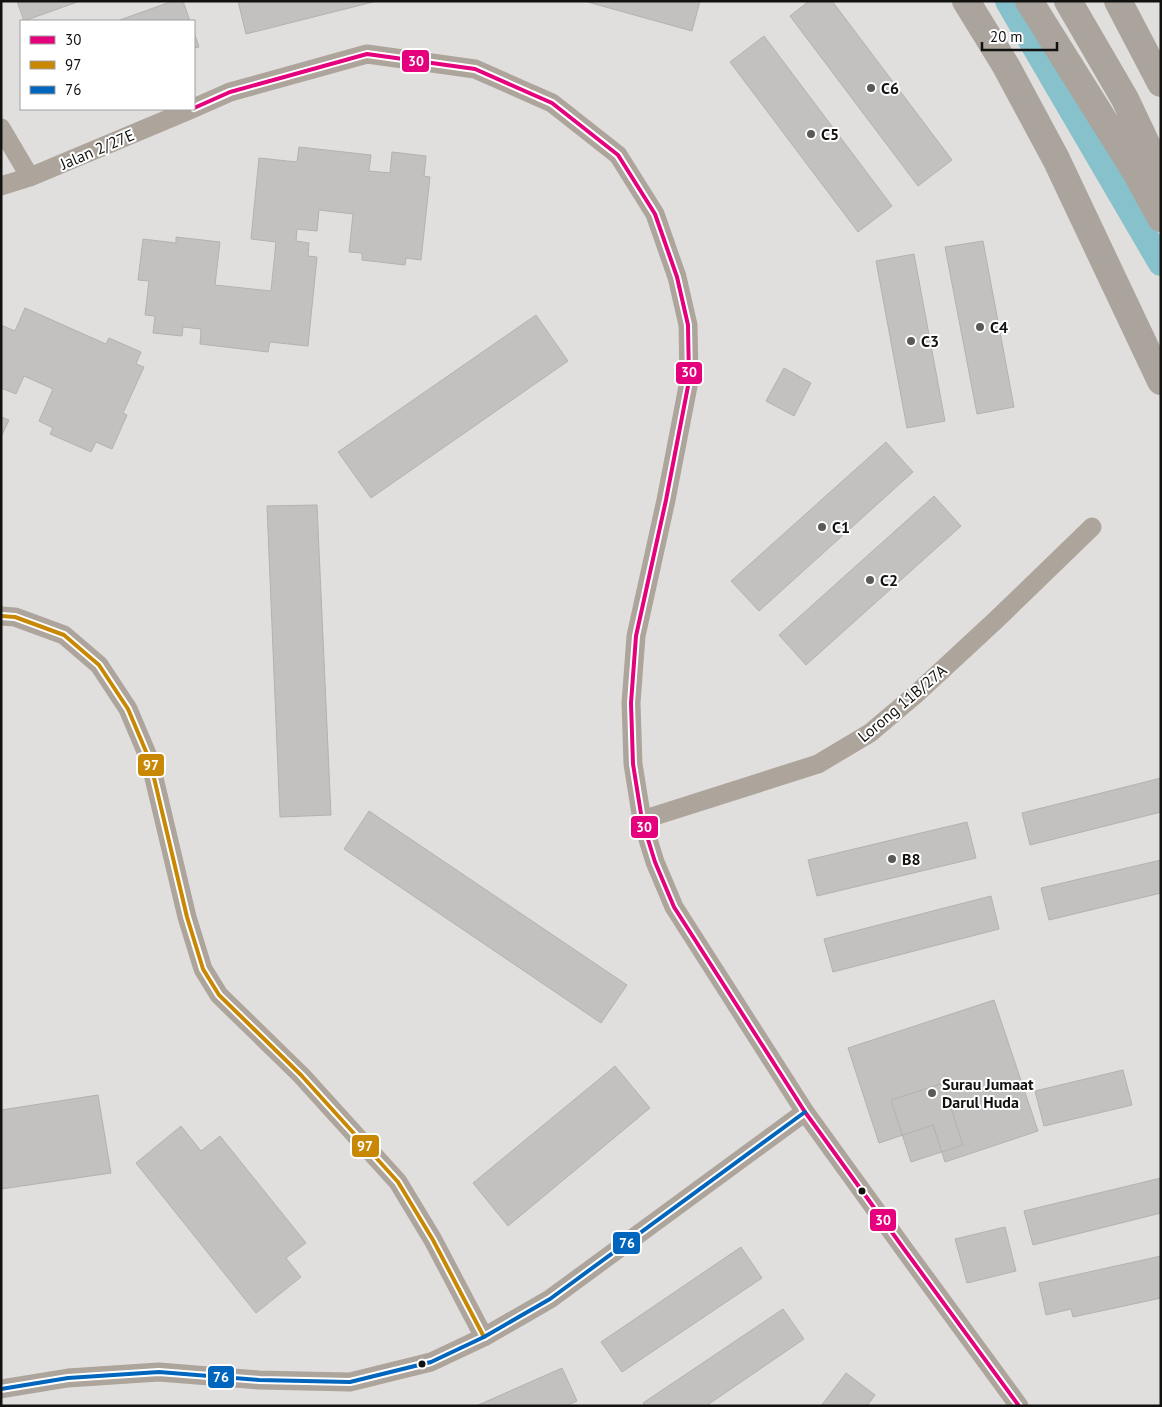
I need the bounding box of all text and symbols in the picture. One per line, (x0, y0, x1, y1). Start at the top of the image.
legend (20, 20, 195, 110)
scale bar (982, 20, 1057, 52)
text: 20 m (990, 27, 1023, 46)
text: 30 (65, 30, 81, 49)
line badge: 30 (401, 49, 430, 73)
text: 30 (408, 52, 424, 70)
text: 97 (65, 55, 81, 74)
place label: C6 (881, 78, 899, 98)
text: 76 (65, 80, 81, 99)
marker: C6 (865, 82, 877, 94)
street label: Jalan 2/27E (56, 124, 137, 174)
place label: C5 (821, 124, 839, 144)
marker: C5 (805, 128, 817, 140)
place label: C4 (990, 317, 1008, 337)
marker: C4 (974, 321, 986, 333)
place label: C3 (921, 331, 939, 351)
marker: C3 (905, 335, 917, 347)
line badge: 30 (675, 361, 703, 385)
text: 30 (681, 363, 697, 381)
place label: C1 (832, 517, 850, 537)
marker: C1 (816, 521, 828, 533)
place label: C2 (880, 570, 898, 590)
marker: C2 (864, 574, 876, 586)
street label: Lorong 11B/27A (853, 660, 951, 746)
line badge: 97 (137, 753, 165, 777)
text: 97 (143, 756, 159, 774)
line badge: 30 (630, 815, 659, 839)
text: 30 (636, 818, 652, 836)
place label: B8 (902, 849, 921, 869)
marker: B8 (886, 853, 898, 865)
place label: Surau Jumaat Darul Huda (942, 1074, 1034, 1112)
marker: Surau Jumaat Darul Huda (926, 1087, 938, 1099)
line badge: 97 (351, 1134, 380, 1158)
text: 97 (357, 1137, 373, 1155)
unlabelled marker (857, 1186, 867, 1196)
line badge: 30 (869, 1208, 897, 1232)
text: 30 (875, 1211, 891, 1229)
line badge: 76 (612, 1231, 641, 1255)
text: 76 (619, 1234, 635, 1252)
unlabelled marker (417, 1359, 427, 1369)
line badge: 76 (207, 1365, 235, 1389)
text: 76 (213, 1368, 229, 1386)

